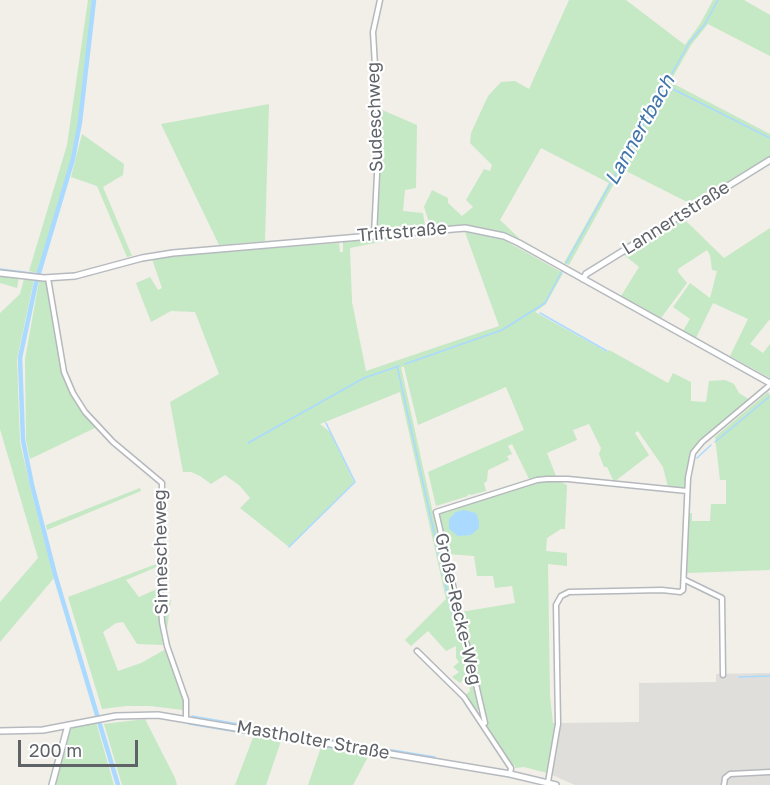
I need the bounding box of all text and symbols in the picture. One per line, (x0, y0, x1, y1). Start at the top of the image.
street label: Sudeschweg (362, 62, 388, 172)
water label: Lannertbach (600, 71, 680, 189)
street label: Lannertstraße (618, 176, 734, 260)
street label: Triftstraße (356, 217, 448, 247)
street label: Sinnescheweg (149, 489, 173, 615)
street label: Große-Recke-Weg (430, 531, 486, 687)
street label: Mastholter Straße (235, 716, 391, 764)
scale bar (21, 728, 141, 766)
text: 200 m (29, 739, 82, 761)

